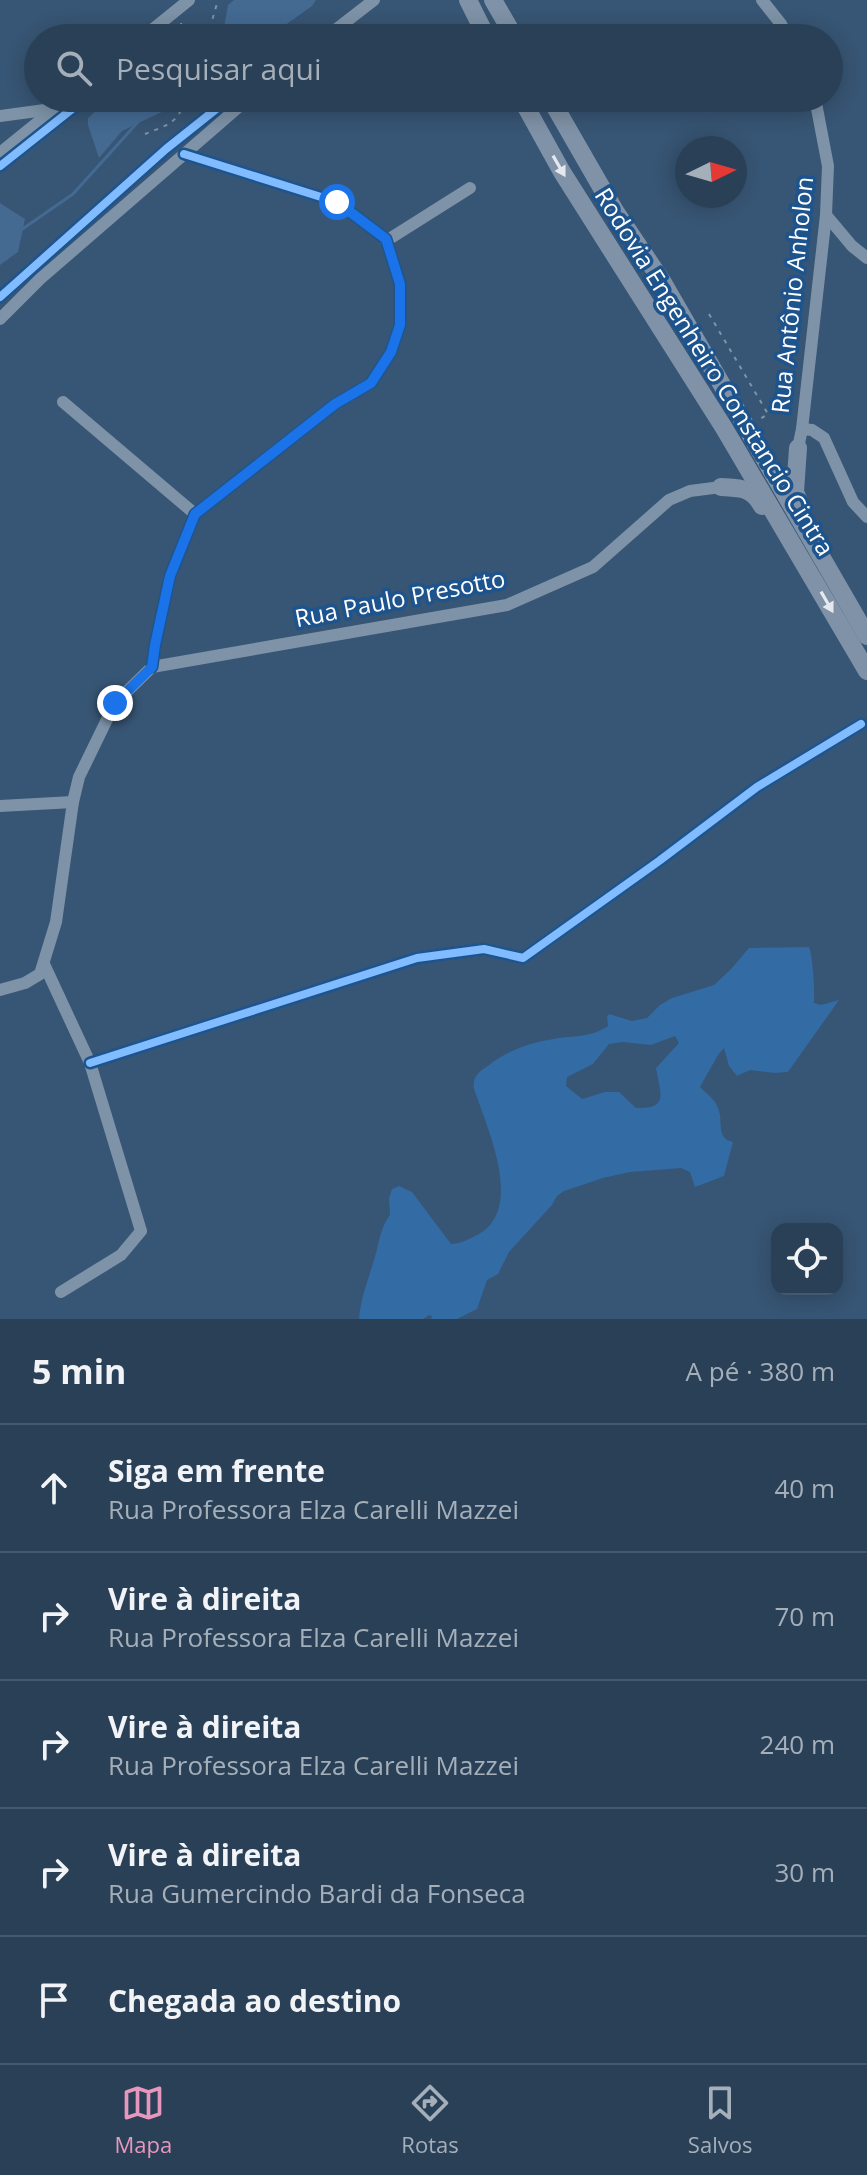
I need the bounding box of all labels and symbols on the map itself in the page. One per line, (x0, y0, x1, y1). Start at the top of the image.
north arrow (675, 136, 747, 208)
one-way arrow (552, 155, 566, 177)
street label: Rua Antônio Anholon (763, 175, 820, 415)
street label: Rodovia Engenheiro Constancio Cintra (588, 181, 843, 561)
route start (319, 184, 355, 220)
street label: Rua Paulo Presotto (292, 561, 508, 634)
one-way arrow (820, 591, 834, 613)
route end (97, 685, 133, 721)

